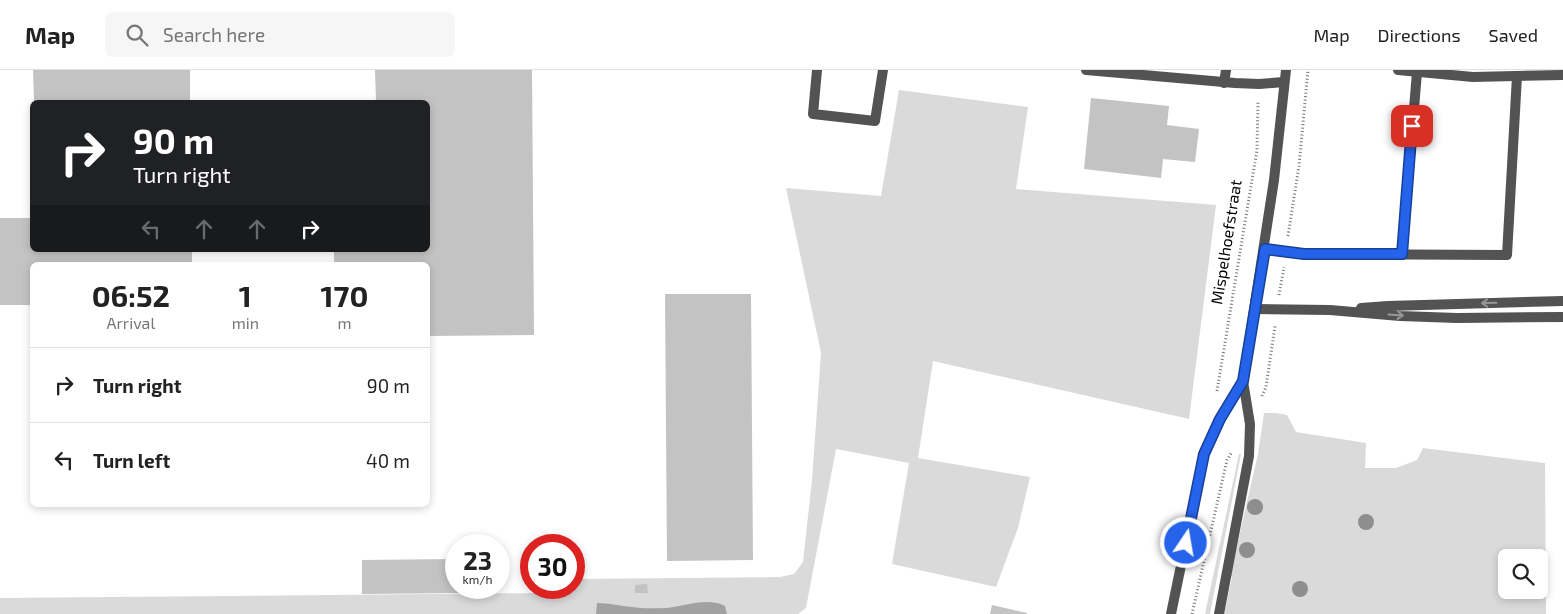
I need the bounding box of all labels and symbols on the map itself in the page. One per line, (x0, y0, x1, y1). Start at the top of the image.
pin (1391, 105, 1433, 147)
street label: Mispelhoefstraat (1206, 178, 1245, 306)
one-way arrow (1482, 298, 1498, 308)
one-way arrow (1388, 311, 1404, 320)
position arrow (1159, 516, 1211, 568)
speed limit sign: 30 (520, 534, 585, 599)

